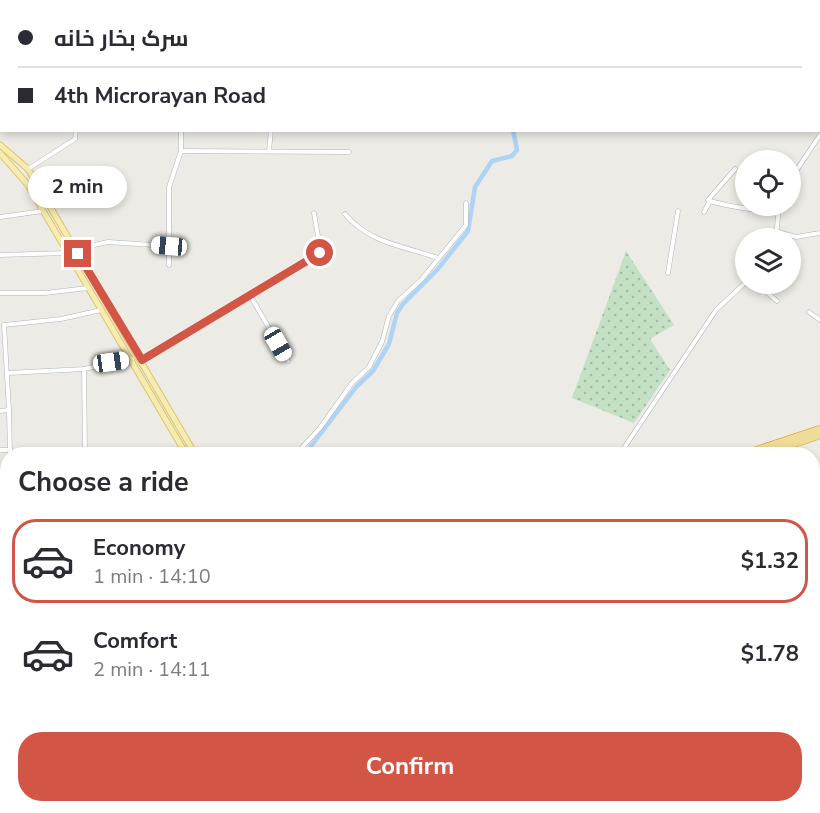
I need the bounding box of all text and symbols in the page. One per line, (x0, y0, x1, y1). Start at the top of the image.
text: سرک بخار خانه (54, 24, 188, 54)
text: 4th Microrayan Road (54, 81, 266, 111)
map controls (735, 150, 801, 294)
button: locate (735, 150, 801, 216)
callout: 2 min (28, 167, 128, 209)
text: 2 min (52, 173, 103, 200)
button: layers (735, 228, 801, 294)
car (150, 235, 188, 257)
route start (306, 239, 333, 266)
route end (64, 240, 91, 267)
car (261, 324, 295, 364)
car (92, 351, 130, 373)
text: Choose a ride (18, 464, 189, 501)
text: Economy (93, 533, 185, 563)
icon: car (21, 534, 75, 588)
text: $1.32 (741, 546, 799, 576)
text: 1 min · 14:10 (93, 563, 211, 590)
text: Comfort (93, 626, 177, 656)
icon: car (21, 627, 75, 681)
text: $1.78 (741, 639, 799, 669)
text: 2 min · 14:11 (93, 656, 211, 683)
button: Confirm (18, 732, 802, 801)

